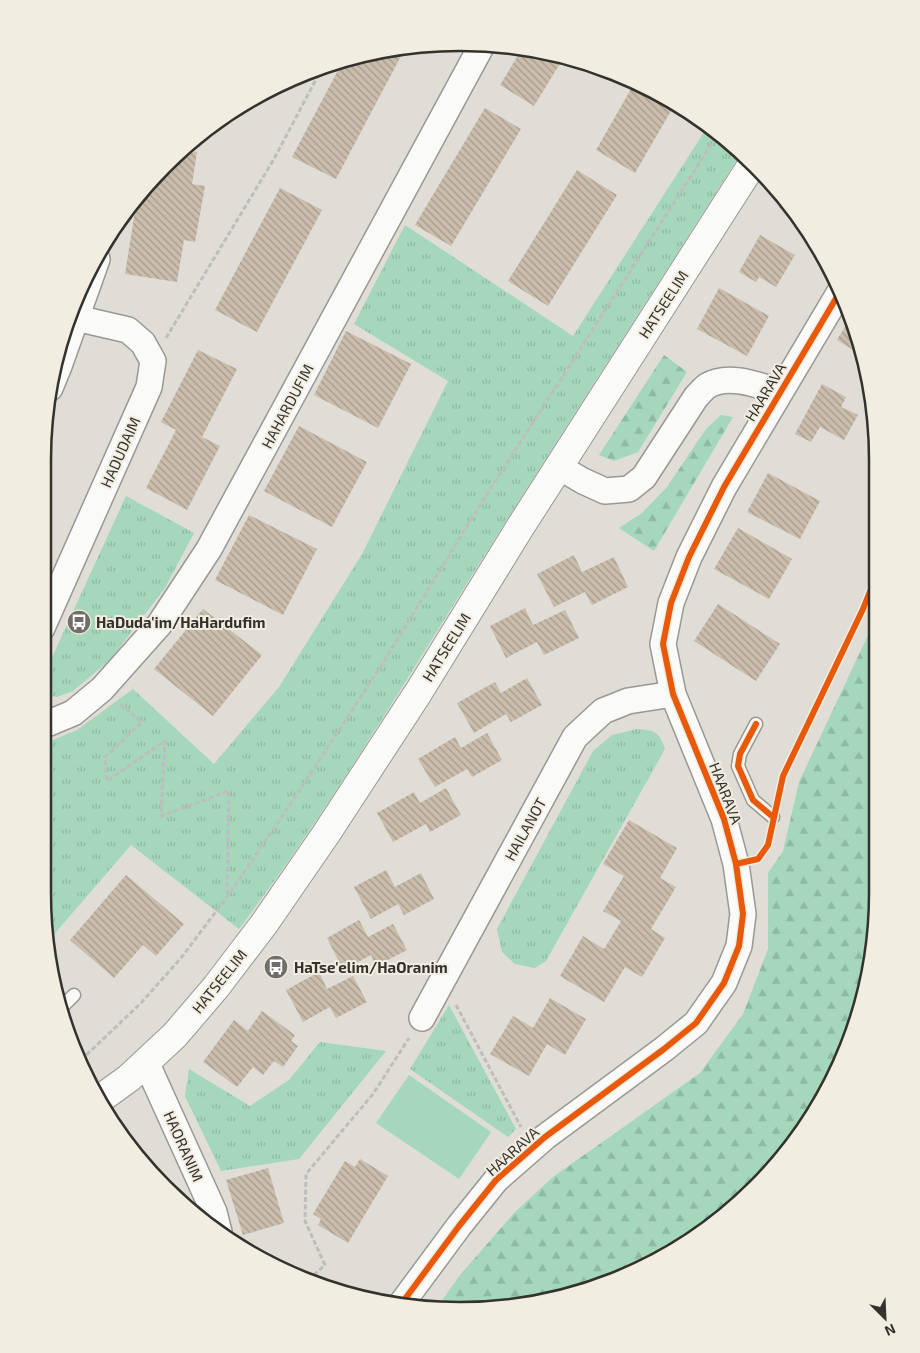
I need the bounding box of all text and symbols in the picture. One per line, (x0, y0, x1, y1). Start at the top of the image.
street label: HATSEELIM (634, 267, 692, 341)
street label: HAARAVA (741, 359, 790, 424)
street label: HAHARDUFIM (257, 361, 317, 451)
street label: HADUDAIM (96, 414, 144, 490)
bus stop icon: HaDuda'im/HaHardufim (66, 609, 92, 635)
street label: HATSEELIM (418, 609, 474, 685)
place label: HaDuda'im/HaHardufim (96, 613, 265, 631)
street label: HAARAVA (706, 760, 746, 827)
street label: HAILANOT (500, 794, 550, 864)
street label: HATSEELIM (188, 945, 250, 1017)
bus stop icon: HaTse'elim/HaOranim (263, 954, 289, 980)
place label: HaTse'elim/HaOranim (294, 958, 448, 976)
street label: HAORANIM (160, 1108, 208, 1184)
street label: HAARAVA (482, 1122, 543, 1179)
north arrow (860, 1293, 910, 1343)
text: N (882, 1321, 899, 1340)

